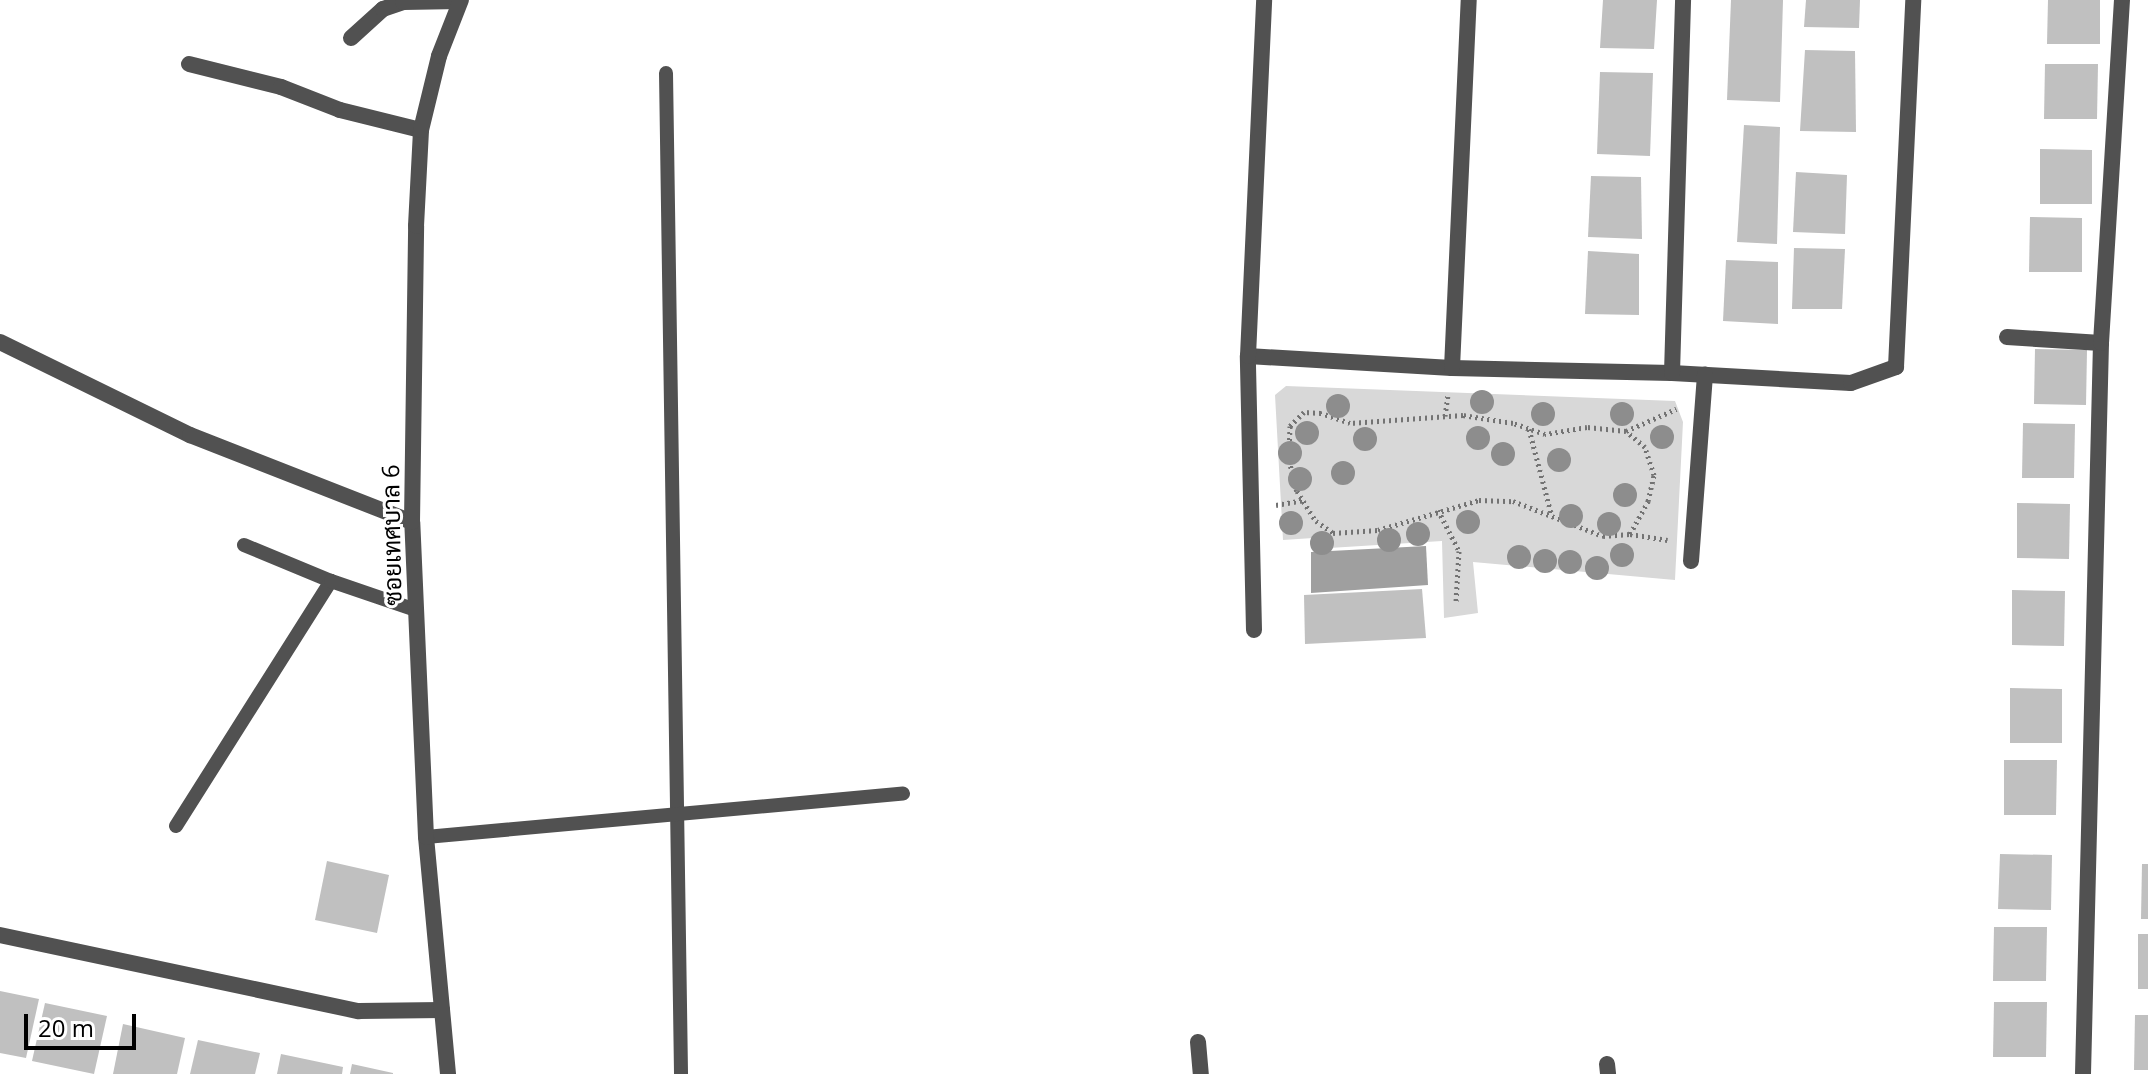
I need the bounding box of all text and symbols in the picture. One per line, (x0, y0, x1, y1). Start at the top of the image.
street label: ซอยเทศบาล 6 (375, 464, 407, 606)
scale bar (28, 998, 140, 1048)
text: 20 m (38, 1011, 94, 1044)

